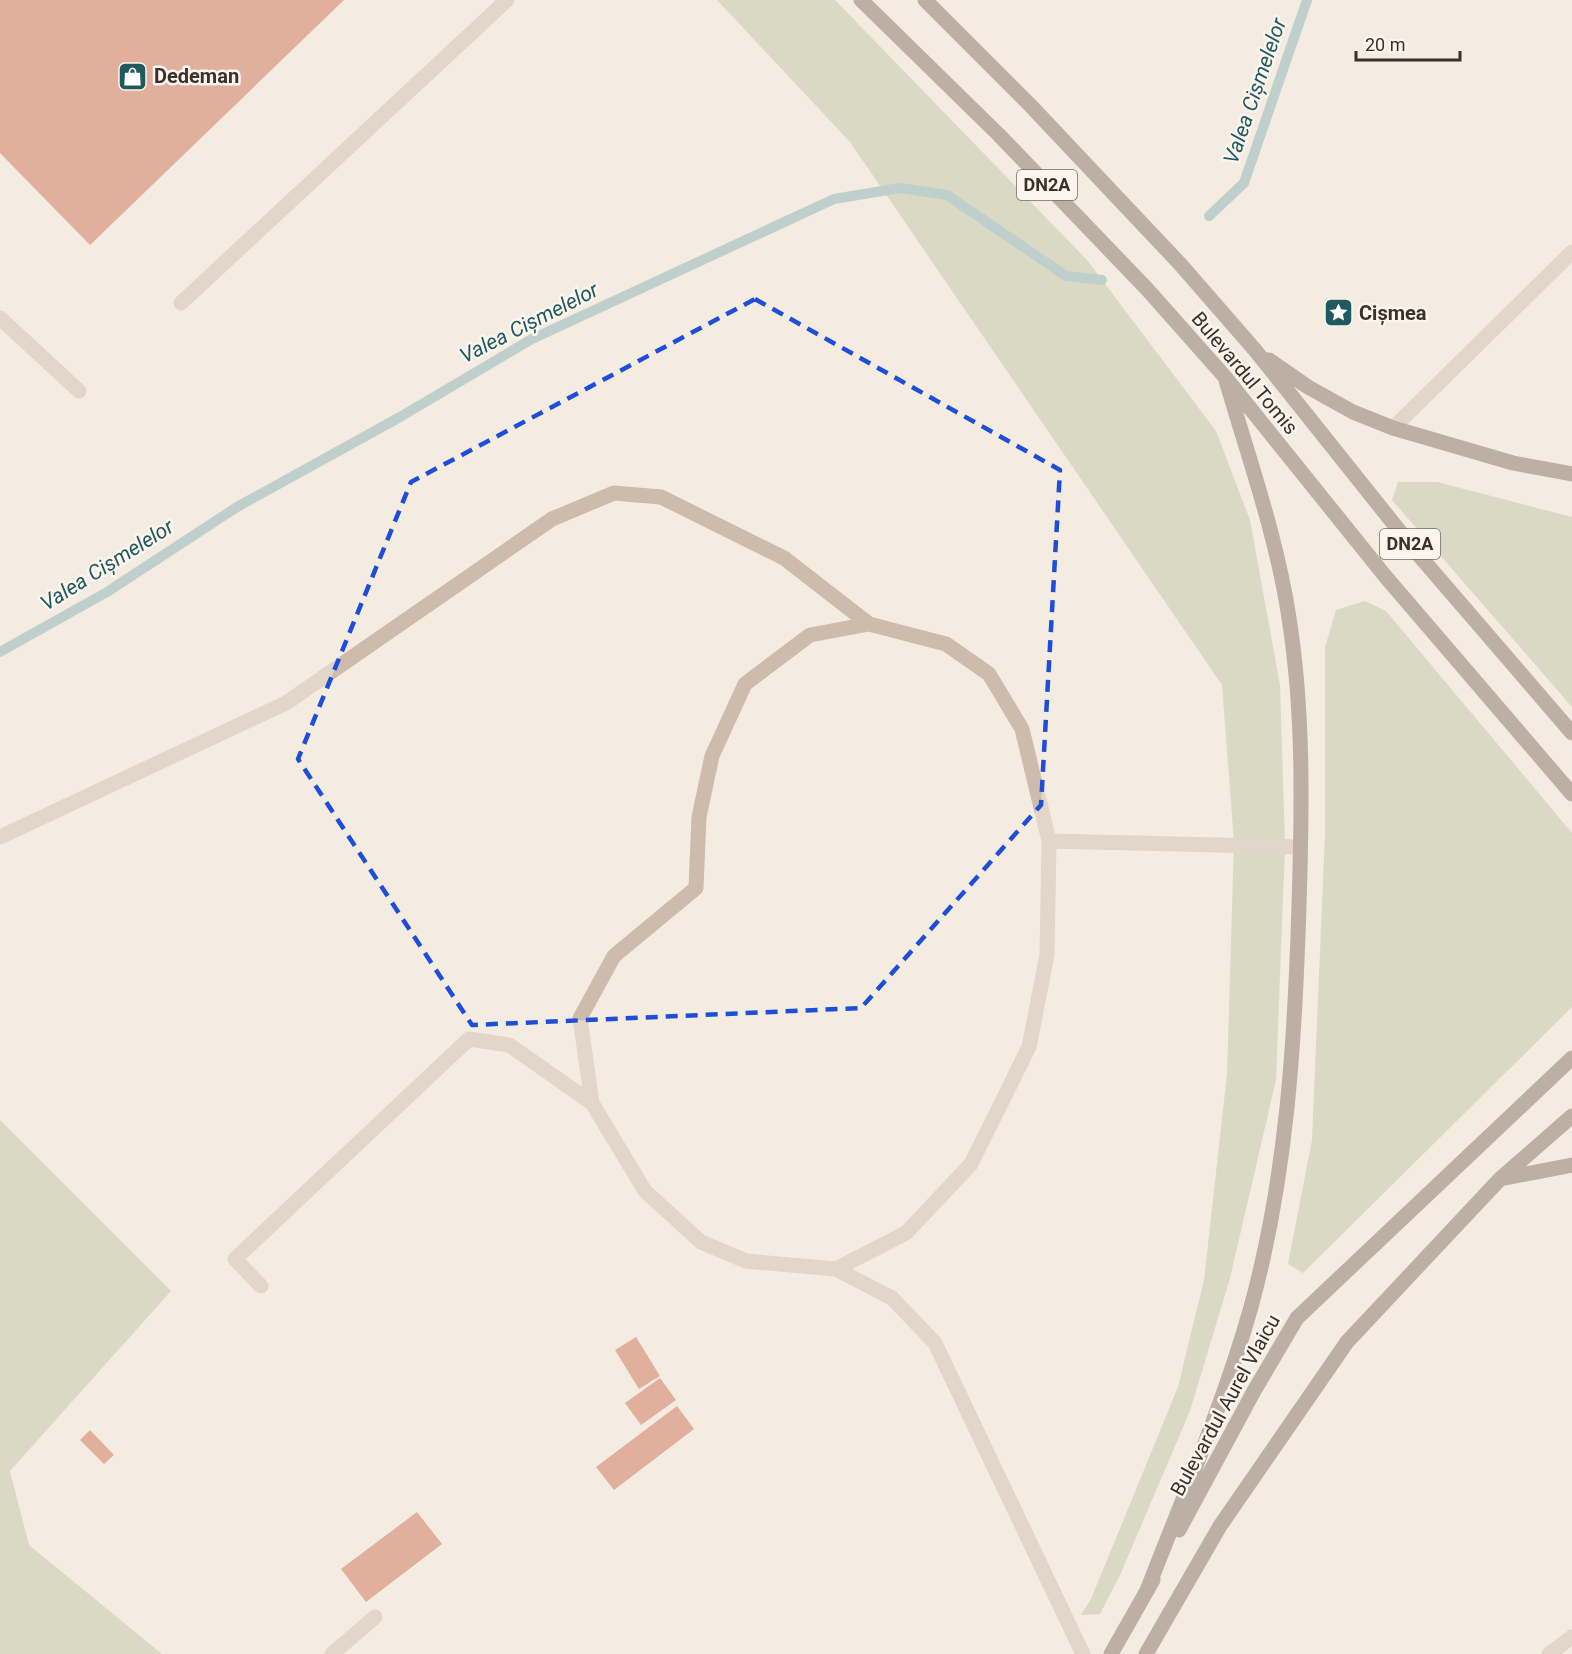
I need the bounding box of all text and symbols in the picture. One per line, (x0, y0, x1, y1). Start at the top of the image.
water label: Valea Cișmelelor (1219, 14, 1291, 167)
scale bar (1356, 24, 1460, 62)
text: 20 m (1365, 34, 1405, 55)
shop icon: Dedeman (117, 60, 149, 92)
place label: Dedeman (154, 64, 239, 88)
road number: DN2A (1017, 170, 1077, 200)
water label: Valea Cișmelelor (456, 277, 603, 368)
place icon: Cișmea (1322, 297, 1354, 329)
place label: Cișmea (1359, 301, 1427, 326)
street label: Bulevardul Tomis (1187, 307, 1303, 439)
water label: Valea Cișmelelor (36, 514, 179, 616)
road number: DN2A (1380, 529, 1440, 559)
street label: Bulevardul Aurel Vlaicu (1165, 1310, 1285, 1500)

